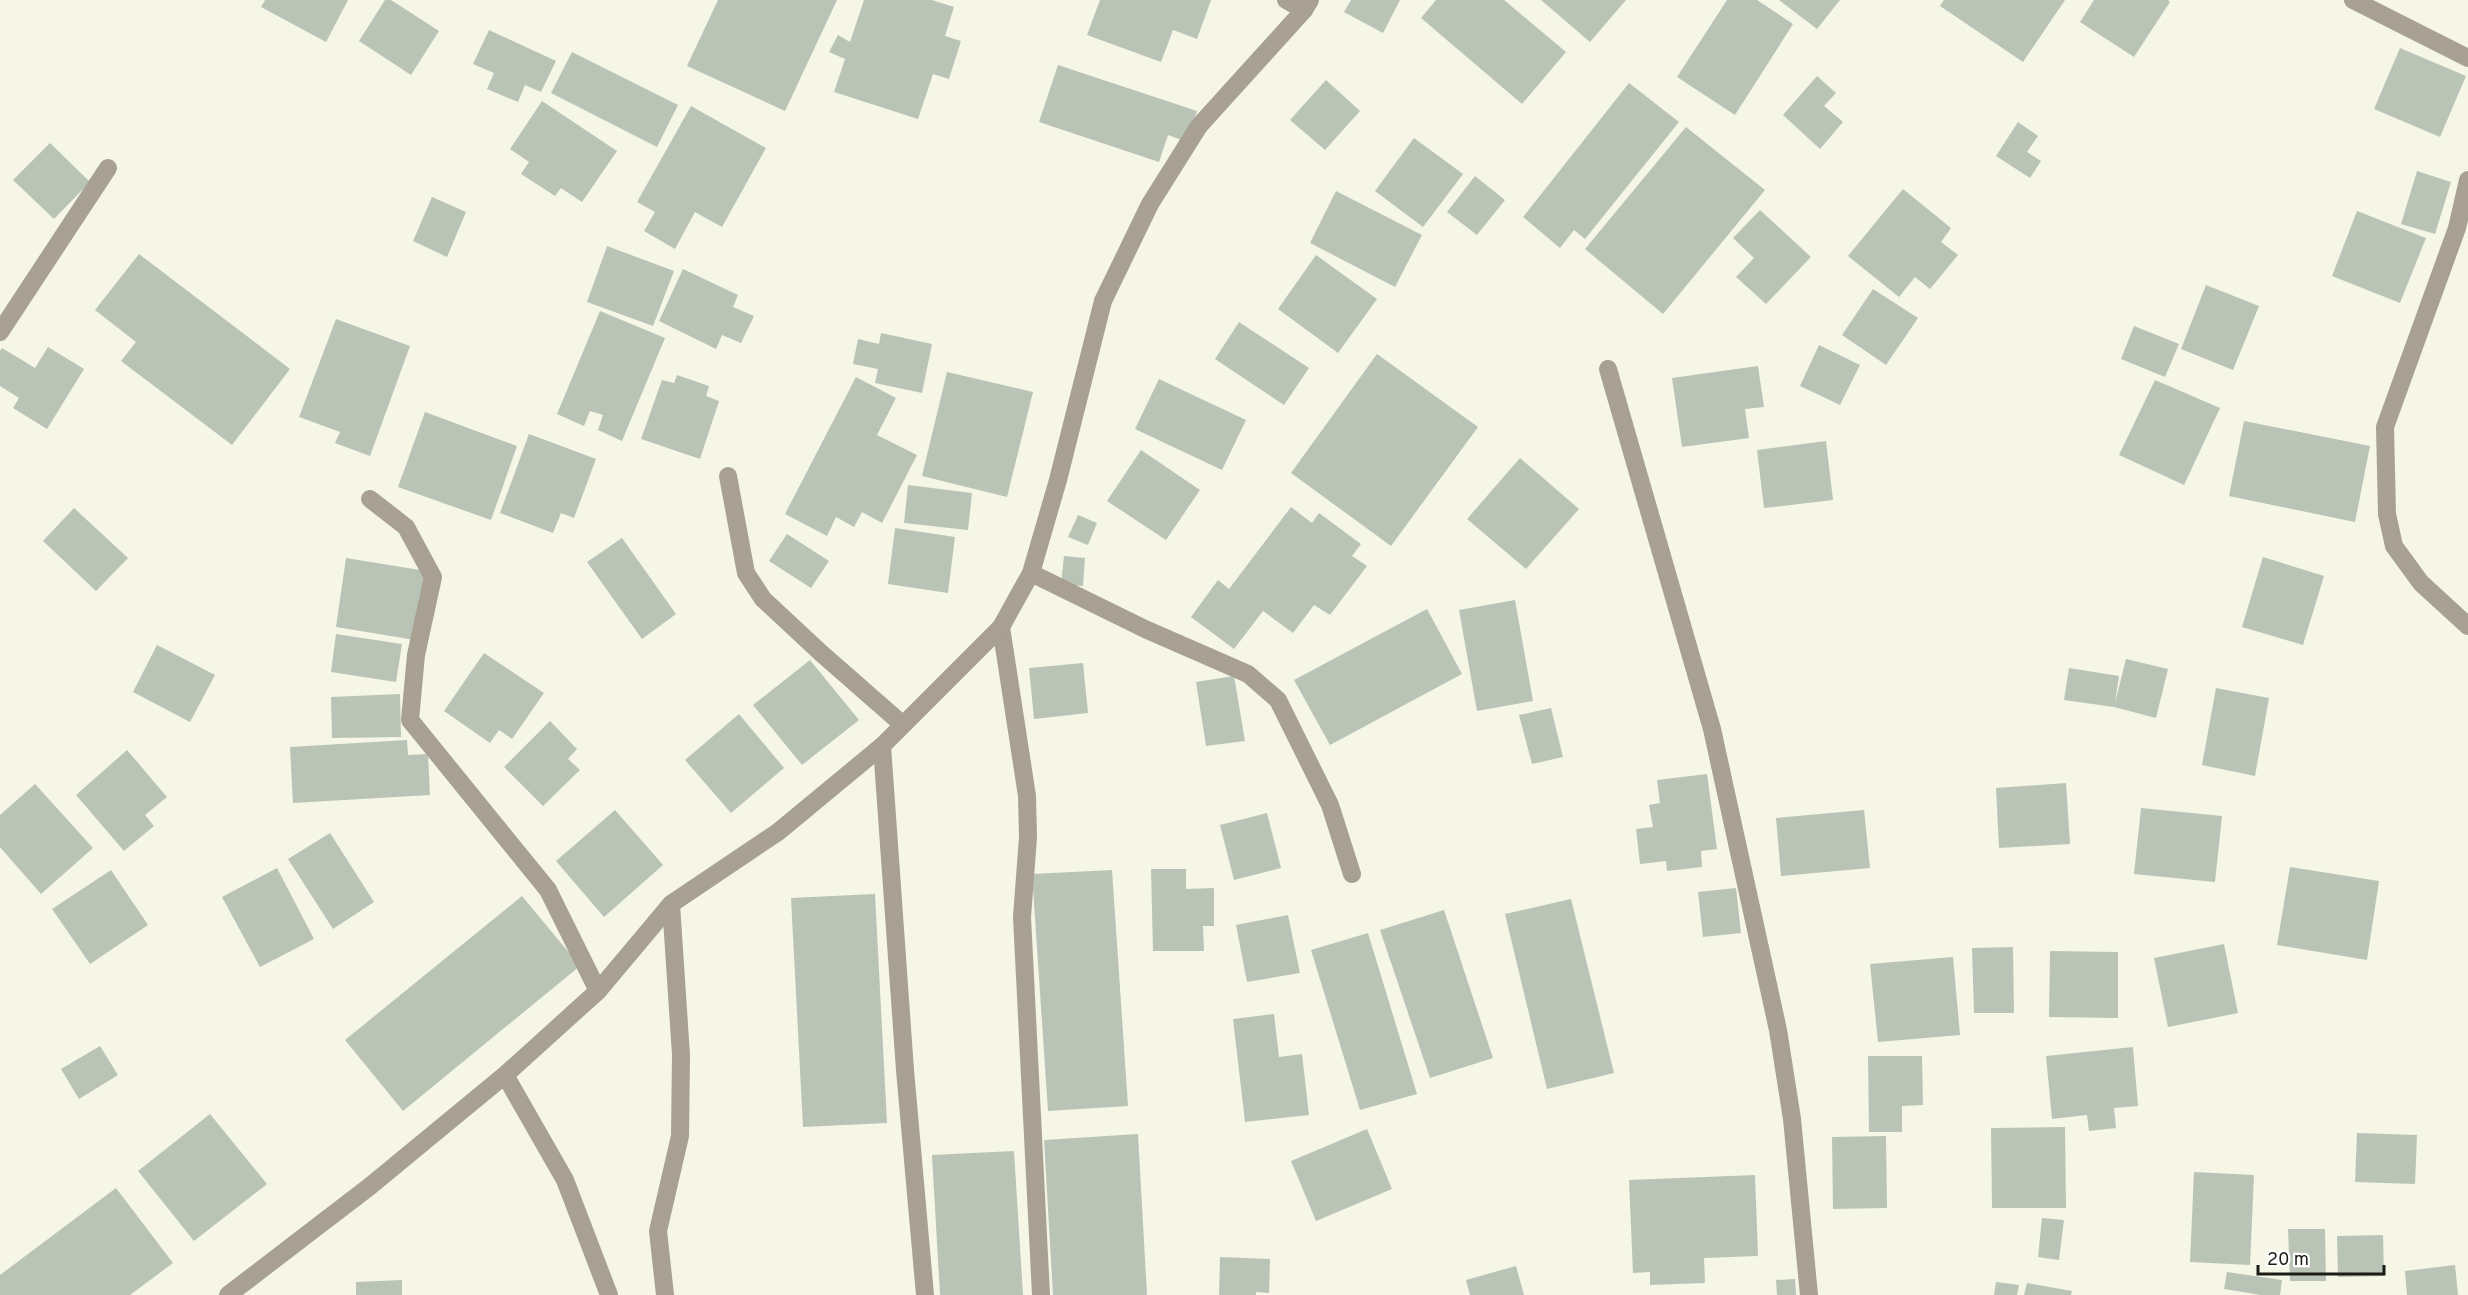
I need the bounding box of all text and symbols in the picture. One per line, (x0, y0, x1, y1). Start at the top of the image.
scale bar (2258, 1238, 2384, 1276)
text: 20 m (2267, 1249, 2309, 1272)

